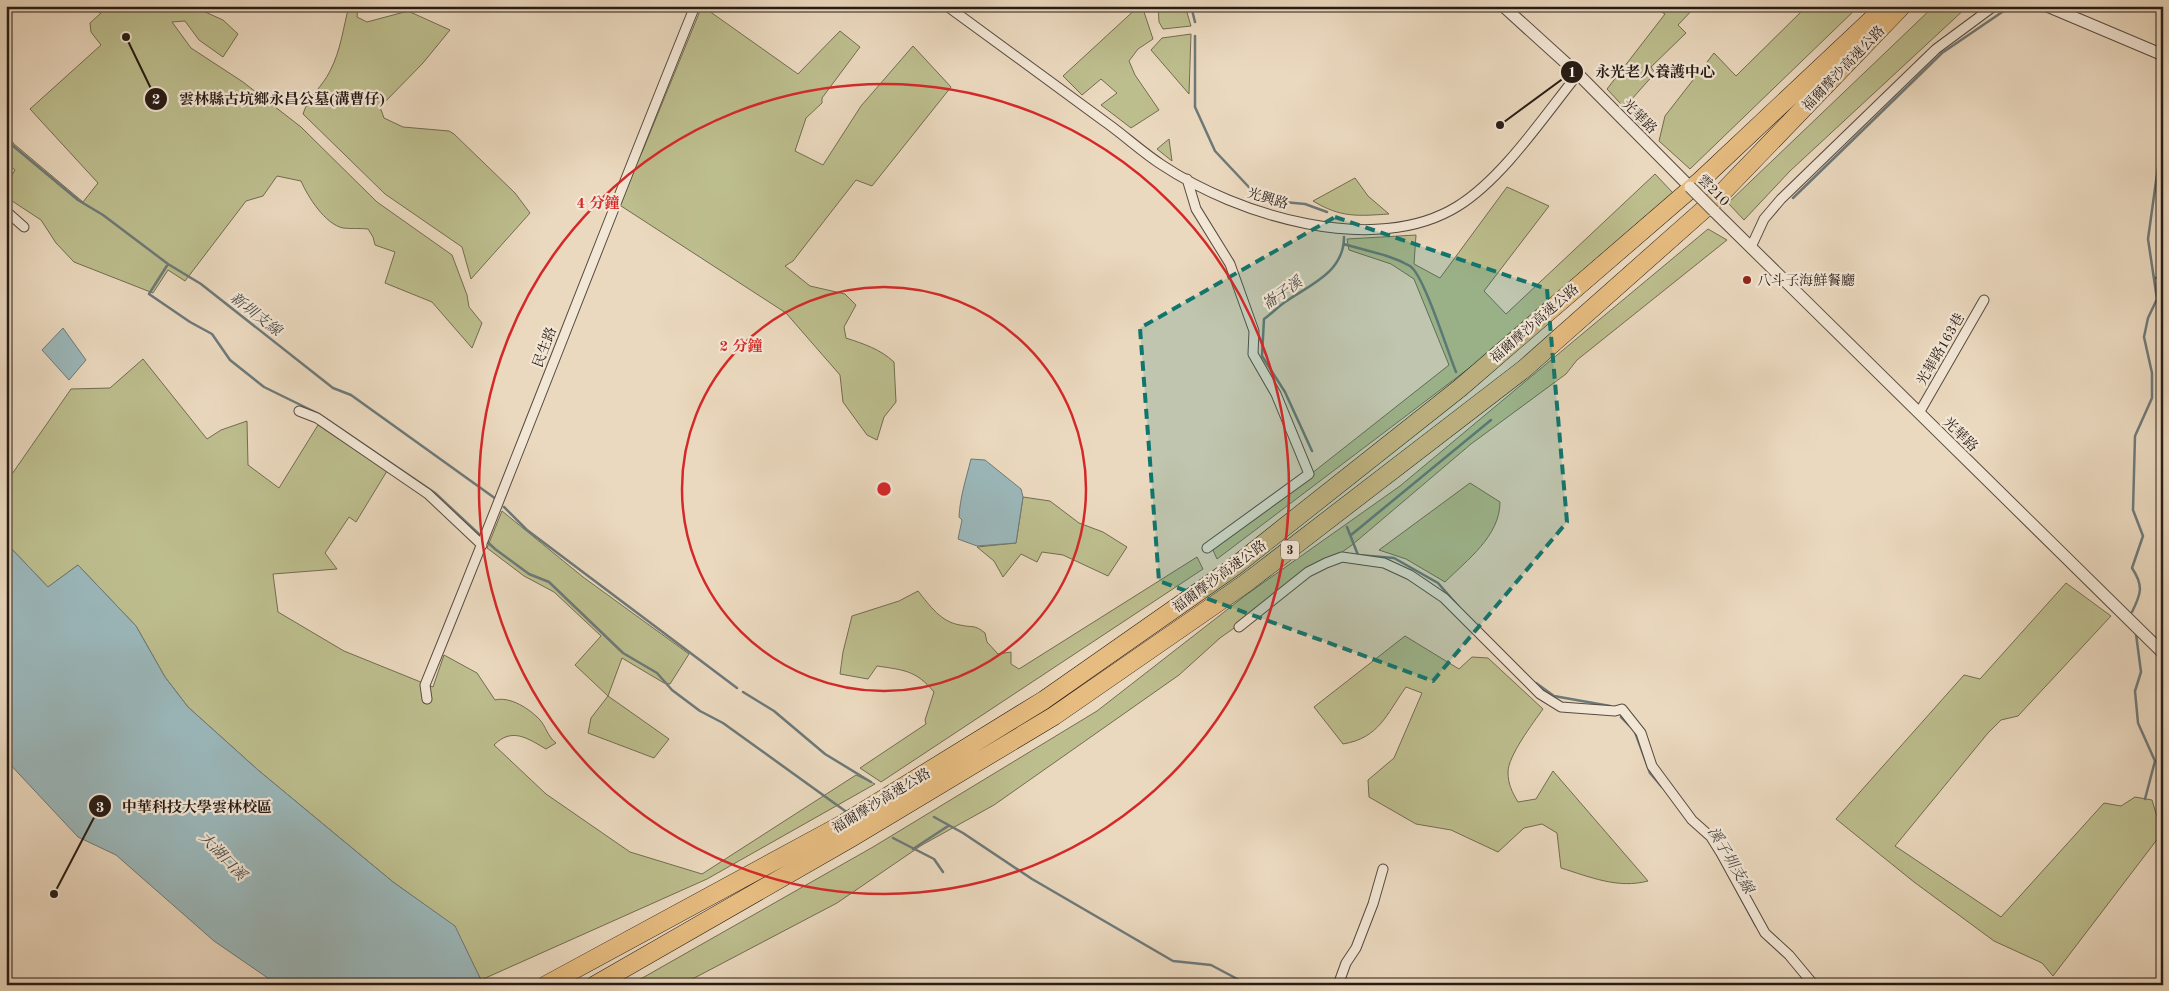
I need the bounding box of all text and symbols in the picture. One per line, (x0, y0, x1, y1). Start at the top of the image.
street label: 福爾摩沙高速公路 (1799, 23, 1888, 114)
callout: 永光老人養護中心 (1560, 57, 1725, 87)
text: 永光老人養護中心 (1595, 63, 1715, 81)
text: 1 (1568, 66, 1576, 81)
callout: 雲林縣古坑鄉永昌公墓(溝曹仔) (144, 84, 395, 114)
text: 雲林縣古坑鄉永昌公墓(溝曹仔) (179, 90, 385, 108)
text: 2 (152, 93, 160, 108)
street label: 光華路 (1619, 96, 1660, 137)
street label: 雲210 (1695, 171, 1733, 209)
street label: 光興路 (1246, 185, 1290, 212)
text: 4 分鐘 (577, 194, 619, 212)
water label: 崙子溪 (1259, 272, 1307, 313)
place label: 八斗子海鮮餐廳 (1757, 273, 1855, 288)
marker: 八斗子海鮮餐廳 (1741, 274, 1753, 286)
street label: 福爾摩沙高速公路 (1487, 281, 1582, 366)
water label: 新圳支線 (227, 289, 286, 341)
street label: 光華路163巷 (1914, 311, 1967, 388)
street label: 民生路 (530, 325, 559, 369)
text: 2 分鐘 (720, 337, 762, 355)
street label: 光華路 (1940, 414, 1981, 454)
centre of rings (875, 480, 893, 498)
street label: 福爾摩沙高速公路 (1170, 537, 1269, 615)
road number: 3 (1281, 540, 1299, 560)
street label: 福爾摩沙高速公路 (829, 765, 933, 836)
callout: 中華科技大學雲林校區 (87, 791, 282, 821)
text: 中華科技大學雲林校區 (122, 799, 272, 816)
text: 3 (96, 801, 104, 816)
water label: 溪子圳支線 (1704, 824, 1758, 898)
water label: 大湖口溪 (196, 829, 251, 885)

